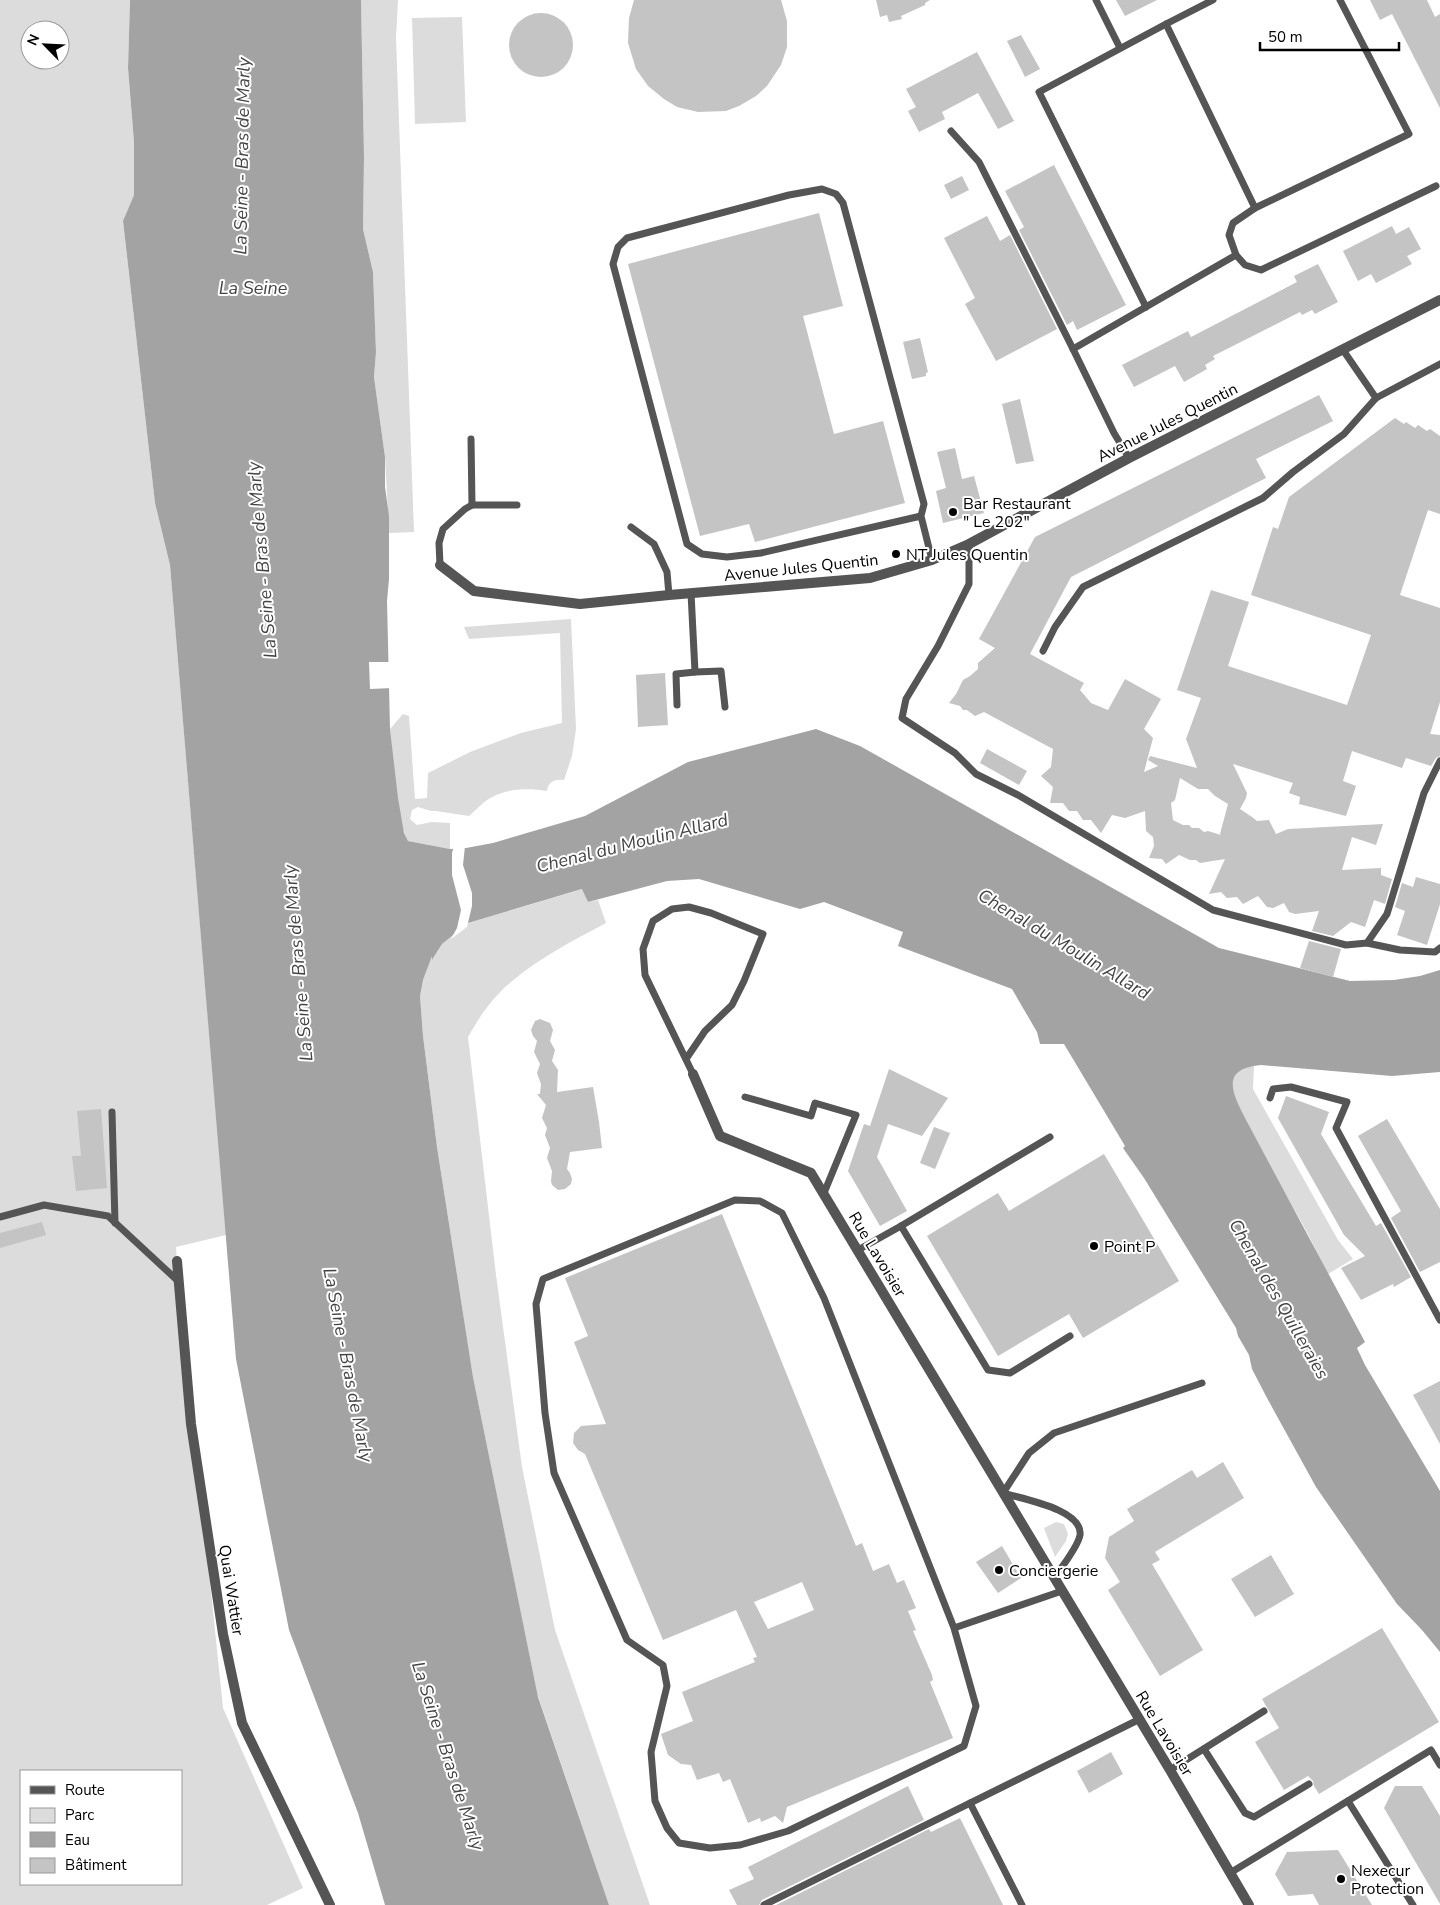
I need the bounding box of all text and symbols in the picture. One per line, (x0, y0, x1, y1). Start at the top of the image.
north arrow (20, 20, 70, 70)
scale bar (1260, 20, 1399, 52)
text: 50 m (1268, 27, 1303, 47)
text: N (23, 31, 44, 49)
water label: La Seine - Bras de Marly (228, 56, 256, 255)
water label: La Seine (219, 276, 288, 300)
street label: Avenue Jules Quentin (1093, 378, 1241, 468)
water label: La Seine - Bras de Marly (241, 460, 283, 659)
place label: Bar Restaurant " Le 202" (963, 493, 1071, 533)
marker: Bar Restaurant " Le 202" (947, 506, 959, 518)
place label: NT Jules Quentin (906, 544, 1028, 566)
marker: NT Jules Quentin (890, 548, 902, 560)
street label: Avenue Jules Quentin (723, 549, 879, 587)
water label: Chenal du Moulin Allard (534, 807, 731, 878)
water label: La Seine - Bras de Marly (277, 863, 319, 1062)
water label: Chenal du Moulin Allard (973, 883, 1155, 1005)
street label: Rue Lavoisier (843, 1208, 911, 1301)
water label: Chenal des Quilleraies (1223, 1214, 1335, 1384)
place label: Point P (1104, 1236, 1155, 1258)
marker: Point P (1088, 1240, 1100, 1252)
water label: La Seine - Bras de Marly (317, 1266, 379, 1465)
street label: Quai Wattier (213, 1543, 249, 1637)
place label: Conciergerie (1009, 1560, 1098, 1582)
marker: Conciergerie (993, 1564, 1005, 1576)
water label: La Seine - Bras de Marly (406, 1658, 490, 1854)
street label: Rue Lavoisier (1130, 1687, 1198, 1780)
legend (20, 1770, 182, 1885)
text: Route (65, 1780, 105, 1800)
text: Parc (65, 1805, 94, 1825)
text: Eau (65, 1830, 90, 1850)
text: Bâtiment (65, 1855, 127, 1875)
place label: Nexecur Protection (1351, 1860, 1424, 1900)
marker: Nexecur Protection (1335, 1873, 1347, 1885)

